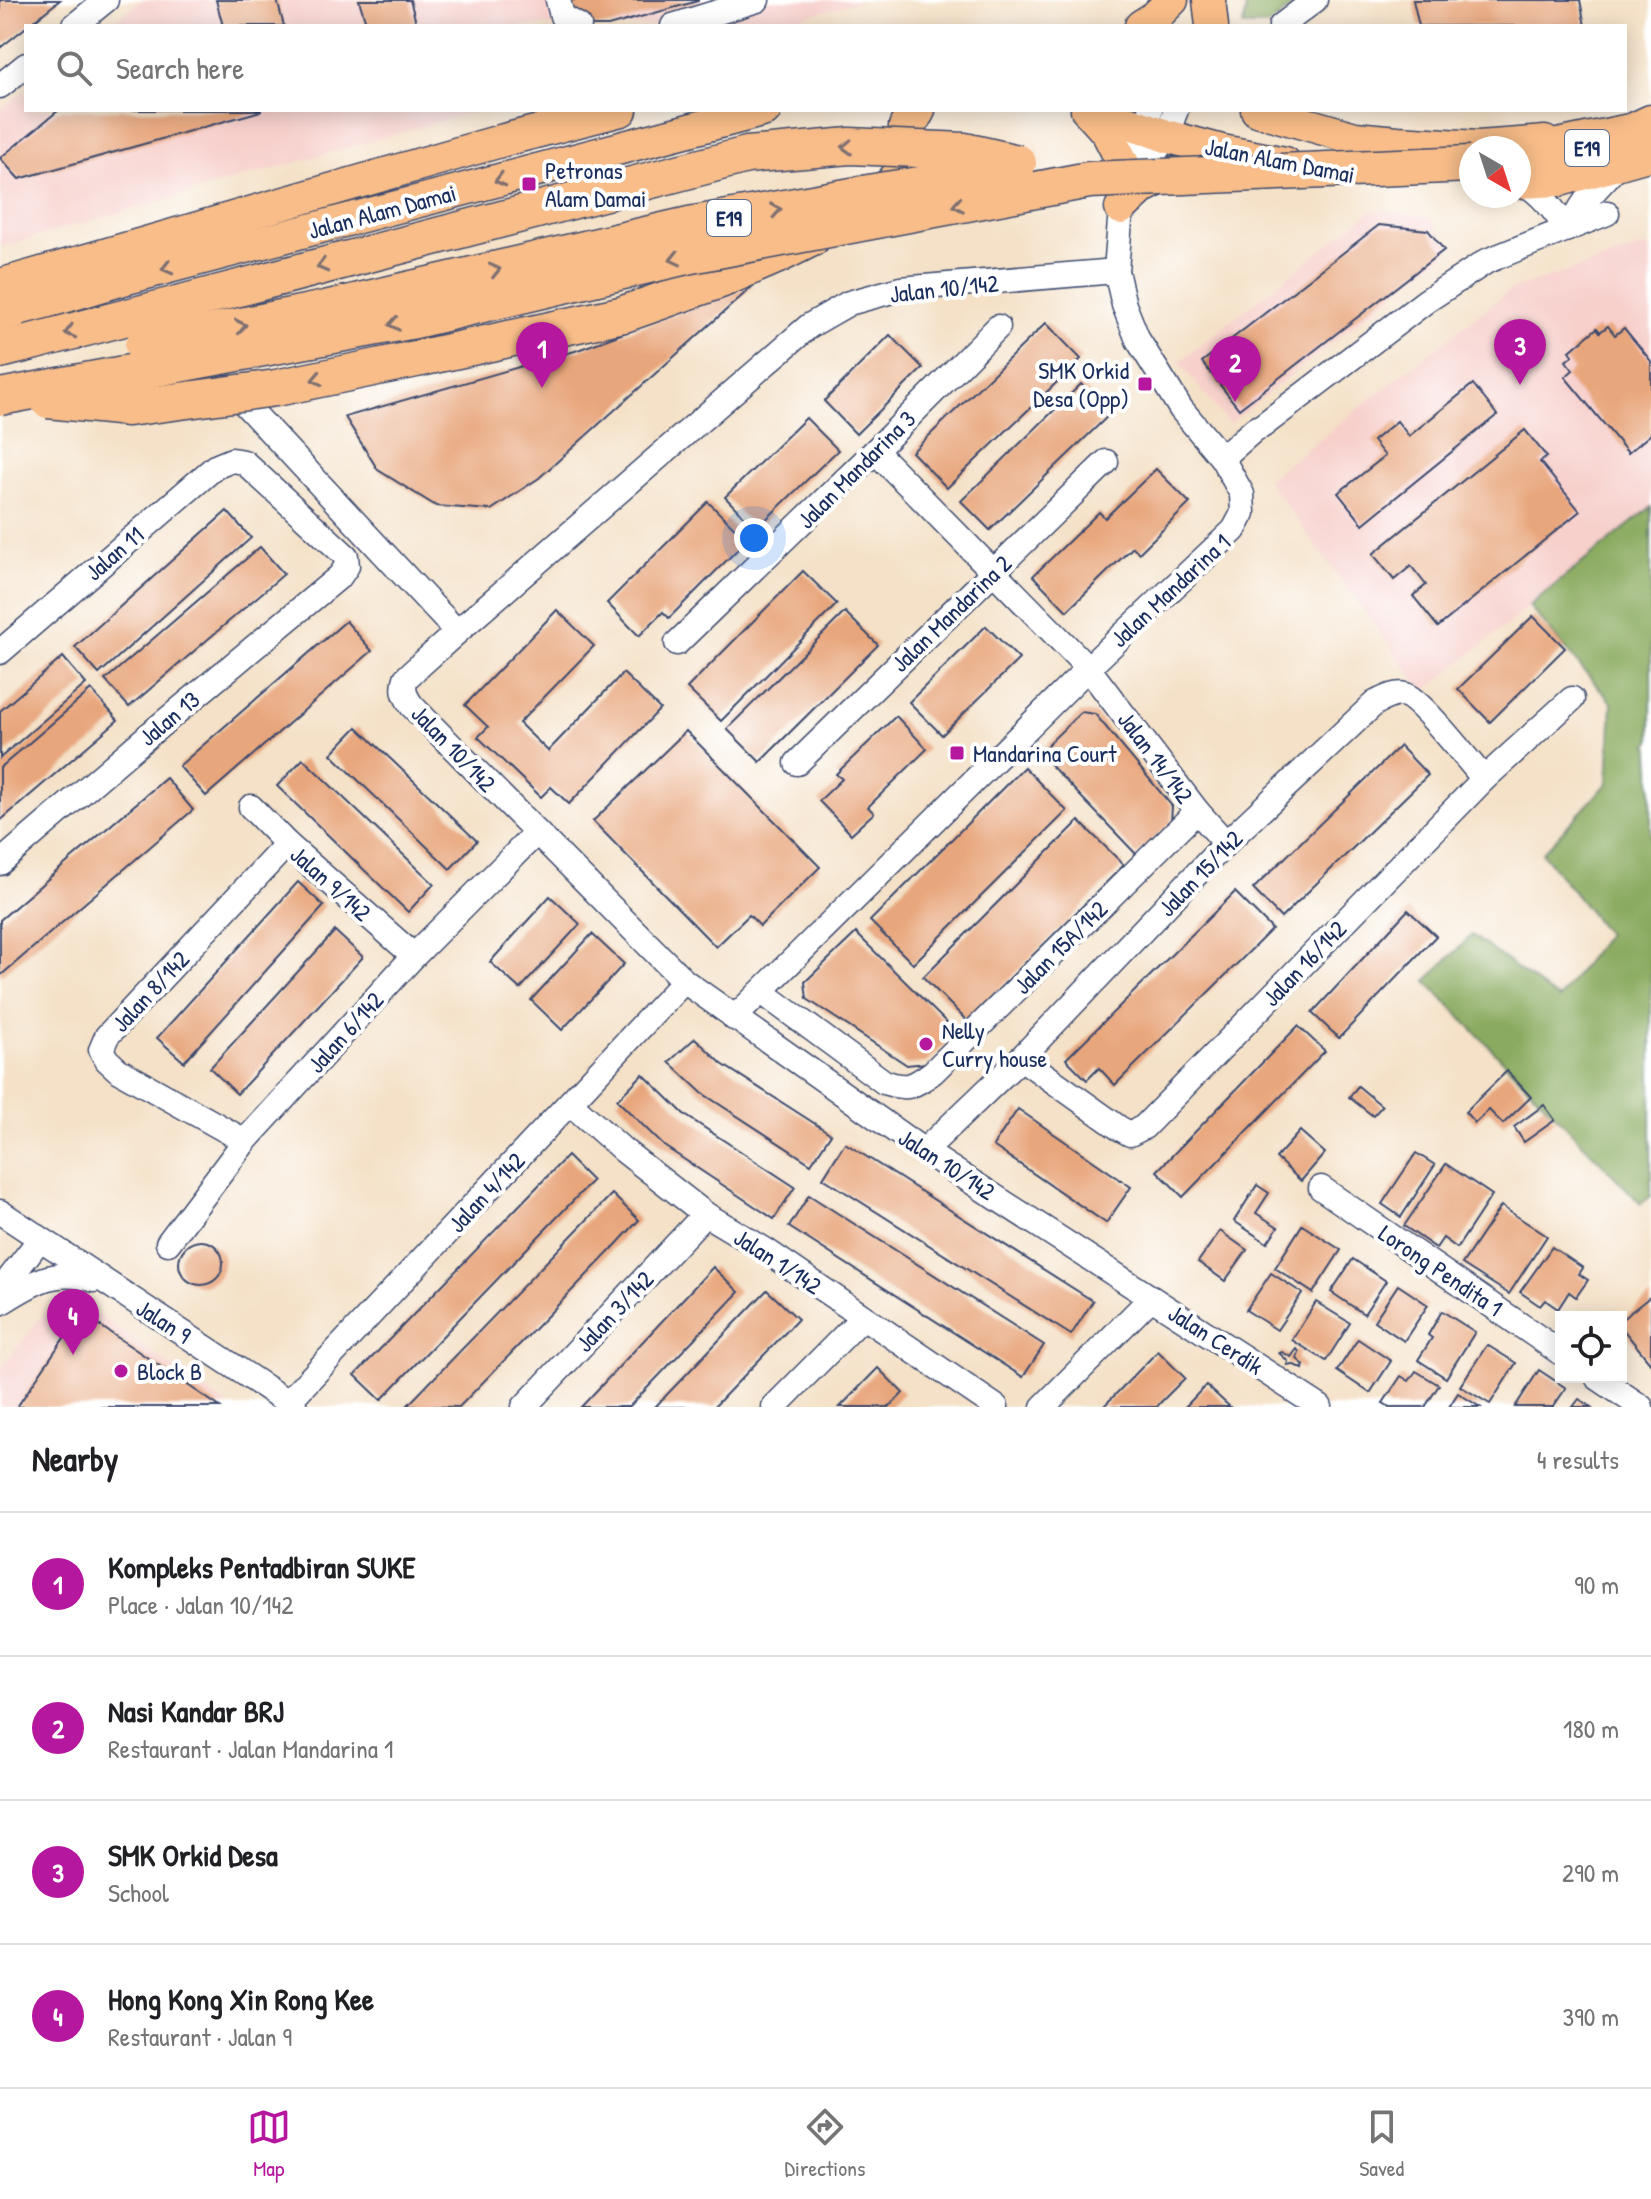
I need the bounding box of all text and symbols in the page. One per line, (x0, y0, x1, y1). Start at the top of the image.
search box (24, 24, 1627, 112)
icon: search (52, 46, 96, 90)
text: Search here (116, 48, 244, 88)
street label: Jalan Alam Damai (1202, 130, 1358, 190)
road number: E19 (1565, 130, 1609, 166)
north arrow (1459, 136, 1531, 208)
one-way arrow (840, 138, 853, 155)
place label: Petronas Alam Damai (545, 154, 646, 214)
one-way arrow (493, 170, 507, 187)
marker: Petronas Alam Damai (520, 175, 538, 193)
street label: Jalan Alam Damai (305, 176, 459, 246)
one-way arrow (951, 196, 965, 213)
road number: E19 (707, 200, 751, 236)
one-way arrow (770, 202, 783, 219)
one-way arrow (668, 250, 682, 267)
one-way arrow (315, 257, 329, 274)
one-way arrow (161, 258, 175, 275)
one-way arrow (487, 262, 501, 279)
street label: Jalan 10/142 (888, 266, 1000, 310)
one-way arrow (388, 315, 401, 332)
one-way arrow (234, 318, 247, 335)
pin: 3 (1494, 319, 1546, 385)
pin: 1 (516, 322, 568, 388)
one-way arrow (64, 323, 78, 340)
pin: 2 (1209, 336, 1261, 402)
place label: SMK Orkid Desa (Opp) (1033, 354, 1129, 414)
one-way arrow (311, 370, 325, 387)
marker: SMK Orkid Desa (Opp) (1136, 375, 1154, 393)
street label: Jalan Mandarina 3 (790, 403, 922, 535)
your location (734, 518, 774, 558)
street label: Jalan 11 (78, 519, 150, 587)
street label: Jalan Mandarina 1 (1103, 526, 1237, 654)
street label: Jalan Mandarina 2 (884, 548, 1018, 678)
street label: Jalan 13 (132, 683, 206, 753)
street label: Jalan 10/142 (405, 698, 503, 798)
street label: Jalan 14/142 (1111, 705, 1201, 809)
place label: Mandarina Court (973, 737, 1117, 769)
marker: Mandarina Court (948, 744, 966, 762)
street label: Jalan 15/142 (1151, 823, 1249, 923)
street label: Jalan 9/142 (284, 838, 378, 928)
street label: Jalan 15A/142 (1006, 893, 1114, 1001)
street label: Jalan 16/142 (1255, 913, 1353, 1013)
street label: Jalan 8/142 (104, 944, 196, 1038)
street label: Jalan 6/142 (300, 984, 390, 1080)
place label: Nelly Curry house (942, 1014, 1047, 1074)
marker: Nelly Curry house (917, 1035, 935, 1053)
street label: Jalan 10/142 (893, 1121, 1001, 1207)
street label: Jalan 4/142 (441, 1145, 531, 1239)
street label: Lorong Pendita 1 (1373, 1217, 1509, 1323)
street label: Jalan 1/142 (728, 1221, 828, 1301)
street label: Jalan 3/142 (568, 1263, 660, 1359)
pin: 4 (47, 1289, 99, 1355)
street label: Jalan 9 (130, 1291, 198, 1351)
street label: Jalan Cerdik (1162, 1296, 1270, 1382)
map controls (1555, 1311, 1627, 1383)
button: locate (1555, 1311, 1627, 1383)
place label: Block B (137, 1355, 202, 1387)
marker: Block B (112, 1362, 130, 1380)
text: Nearby (32, 1436, 118, 1482)
text: 4 results (1537, 1442, 1619, 1477)
text: Kompleks Pentadbiran SUKE (108, 1547, 416, 1587)
text: 1 (53, 1567, 63, 1602)
text: 90 m (1574, 1567, 1619, 1602)
text: Place · Jalan 10/142 (108, 1587, 293, 1622)
text: Nasi Kandar BRJ (108, 1691, 284, 1731)
text: 2 (52, 1711, 64, 1746)
text: 180 m (1563, 1711, 1619, 1746)
text: Restaurant · Jalan Mandarina 1 (108, 1731, 393, 1766)
text: SMK Orkid Desa (108, 1835, 278, 1875)
text: 3 (52, 1855, 64, 1890)
text: 290 m (1562, 1855, 1619, 1890)
text: School (108, 1875, 169, 1910)
text: Hong Kong Xin Rong Kee (108, 1979, 374, 2019)
text: 4 (53, 1999, 63, 2034)
text: 390 m (1563, 1999, 1619, 2034)
text: Restaurant · Jalan 9 (108, 2019, 292, 2054)
tab: Map (247, 2105, 291, 2183)
tab: Directions (785, 2105, 866, 2183)
tab: Saved (1359, 2105, 1404, 2183)

